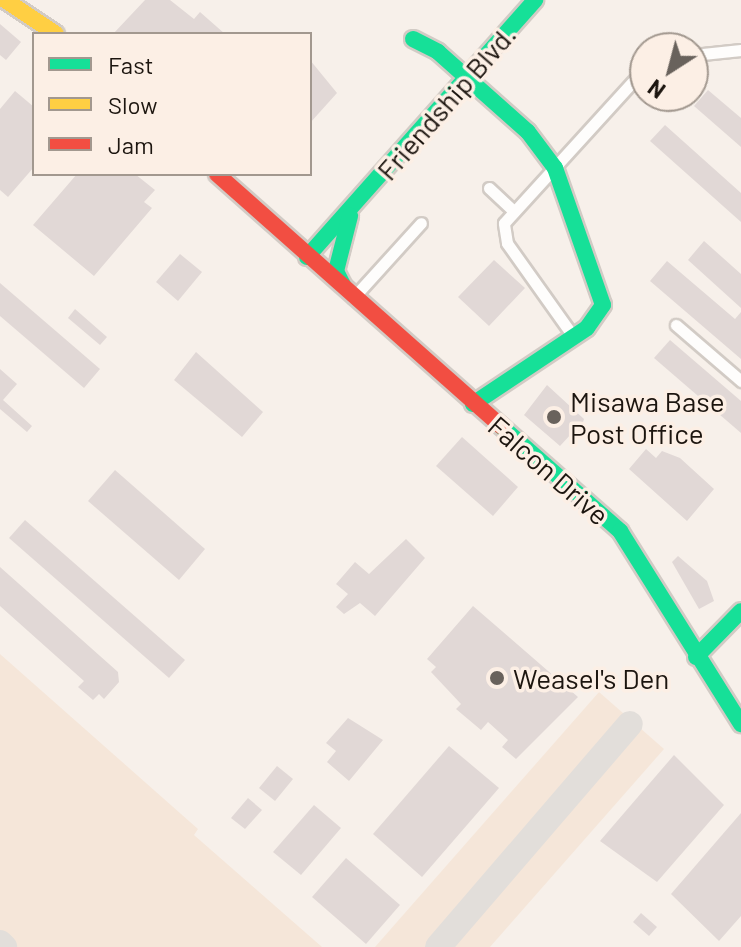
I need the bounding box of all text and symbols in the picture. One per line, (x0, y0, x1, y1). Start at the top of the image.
street label: Friendship Blvd. (369, 18, 523, 186)
legend (32, 32, 312, 176)
north arrow (629, 32, 709, 112)
text: Fast (108, 50, 153, 79)
text: N (643, 75, 670, 105)
text: Slow (108, 90, 157, 119)
text: Jam (108, 130, 154, 159)
place label: Misawa Base Post Office (570, 384, 725, 450)
marker: Misawa Base Post Office (545, 408, 563, 426)
street label: Falcon Drive (482, 409, 616, 531)
place label: Weasel's Den (513, 661, 669, 695)
marker: Weasel's Den (488, 669, 506, 687)

